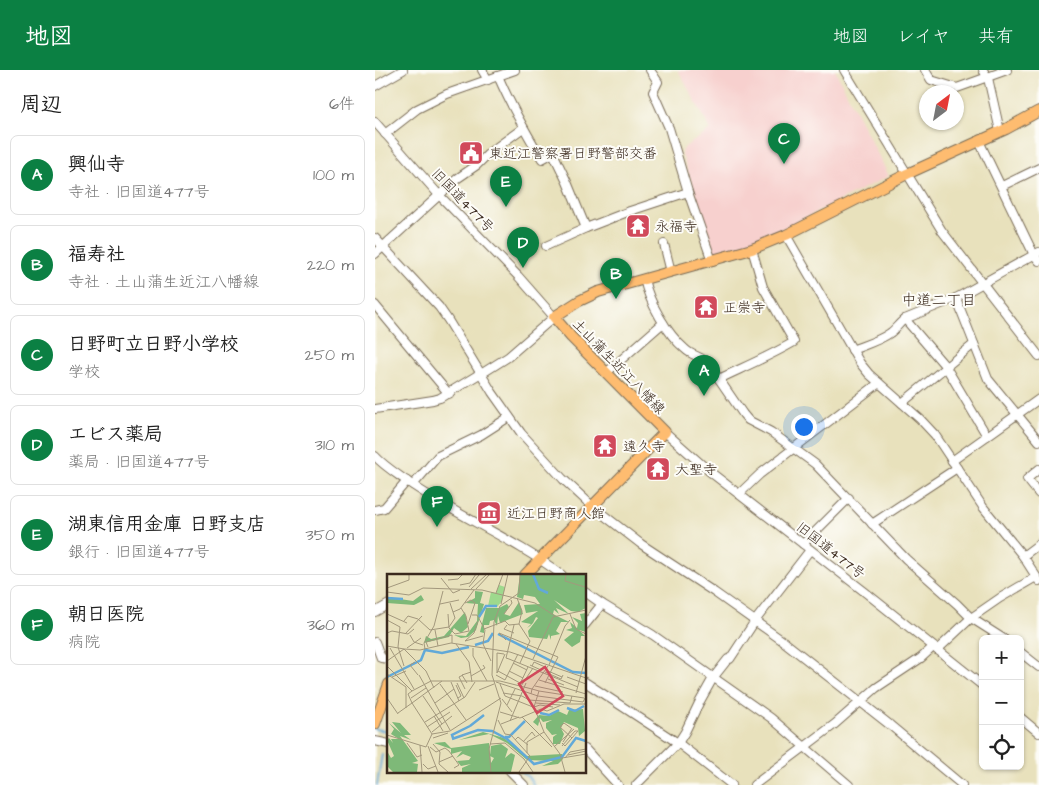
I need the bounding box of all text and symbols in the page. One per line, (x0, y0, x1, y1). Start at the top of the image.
text: 地図 (25, 20, 73, 54)
text: 地図 (833, 24, 869, 49)
text: レイヤ (897, 24, 950, 49)
text: 共有 (978, 24, 1014, 49)
north arrow (919, 85, 964, 130)
text: 周辺 (20, 90, 62, 119)
text: 6件 (329, 93, 355, 115)
pin: C (768, 123, 800, 164)
public building icon: 東近江警察署日野警部交番 (458, 140, 484, 166)
place label: 東近江警察署日野警部交番 (489, 144, 657, 164)
text: 興仙寺 (68, 151, 125, 178)
text: A (32, 164, 42, 186)
text: 100 m (313, 164, 354, 186)
street label: 旧国道477号 (426, 164, 498, 237)
pin: E (490, 166, 522, 207)
text: 寺社 · 旧国道477号 (68, 181, 210, 203)
temple icon: 永福寺 (625, 213, 651, 239)
place label: 永福寺 (655, 217, 697, 237)
pin: D (507, 227, 539, 268)
text: 福寿社 (68, 241, 125, 268)
text: B (31, 254, 43, 276)
text: 220 m (307, 254, 354, 276)
pin: B (600, 258, 632, 299)
text: 寺社 · 土山蒲生近江八幡線 (68, 271, 259, 293)
district label: 中道二丁目 (901, 290, 977, 311)
temple icon: 正崇寺 (693, 294, 719, 320)
place label: 正崇寺 (723, 298, 765, 318)
street label: 土山蒲生近江八幡線 (567, 314, 669, 419)
text: 日野町立日野小学校 (68, 331, 239, 358)
text: C (31, 344, 43, 366)
text: 250 m (305, 344, 354, 366)
pin: A (688, 355, 720, 396)
text: 学校 (68, 361, 100, 383)
your location (791, 414, 817, 440)
text: エビス薬局 (68, 421, 163, 448)
temple icon: 遠久寺 (592, 433, 618, 459)
text: D (32, 434, 42, 456)
text: 310 m (315, 434, 354, 456)
place label: 遠久寺 (623, 437, 665, 457)
text: 薬局 · 旧国道477号 (68, 451, 210, 473)
temple icon: 大聖寺 (645, 456, 671, 482)
place label: 大聖寺 (675, 460, 717, 480)
pin: F (421, 486, 453, 527)
museum icon: 近江日野商人館 (476, 500, 502, 526)
place label: 近江日野商人館 (507, 504, 605, 524)
text: 湖東信用金庫 日野支店 (68, 511, 266, 538)
street label: 旧国道477号 (792, 517, 869, 584)
text: E (32, 524, 42, 546)
text: 350 m (306, 524, 354, 546)
text: 銀行 · 旧国道477号 (68, 541, 210, 563)
inset map (387, 574, 586, 772)
text: 朝日医院 (68, 601, 144, 628)
text: F (31, 614, 43, 636)
text: 360 m (307, 614, 354, 636)
text: 病院 (68, 631, 100, 653)
map controls (979, 635, 1024, 770)
button: + (979, 635, 1024, 680)
button: − (979, 680, 1024, 725)
button: locate (979, 725, 1024, 770)

